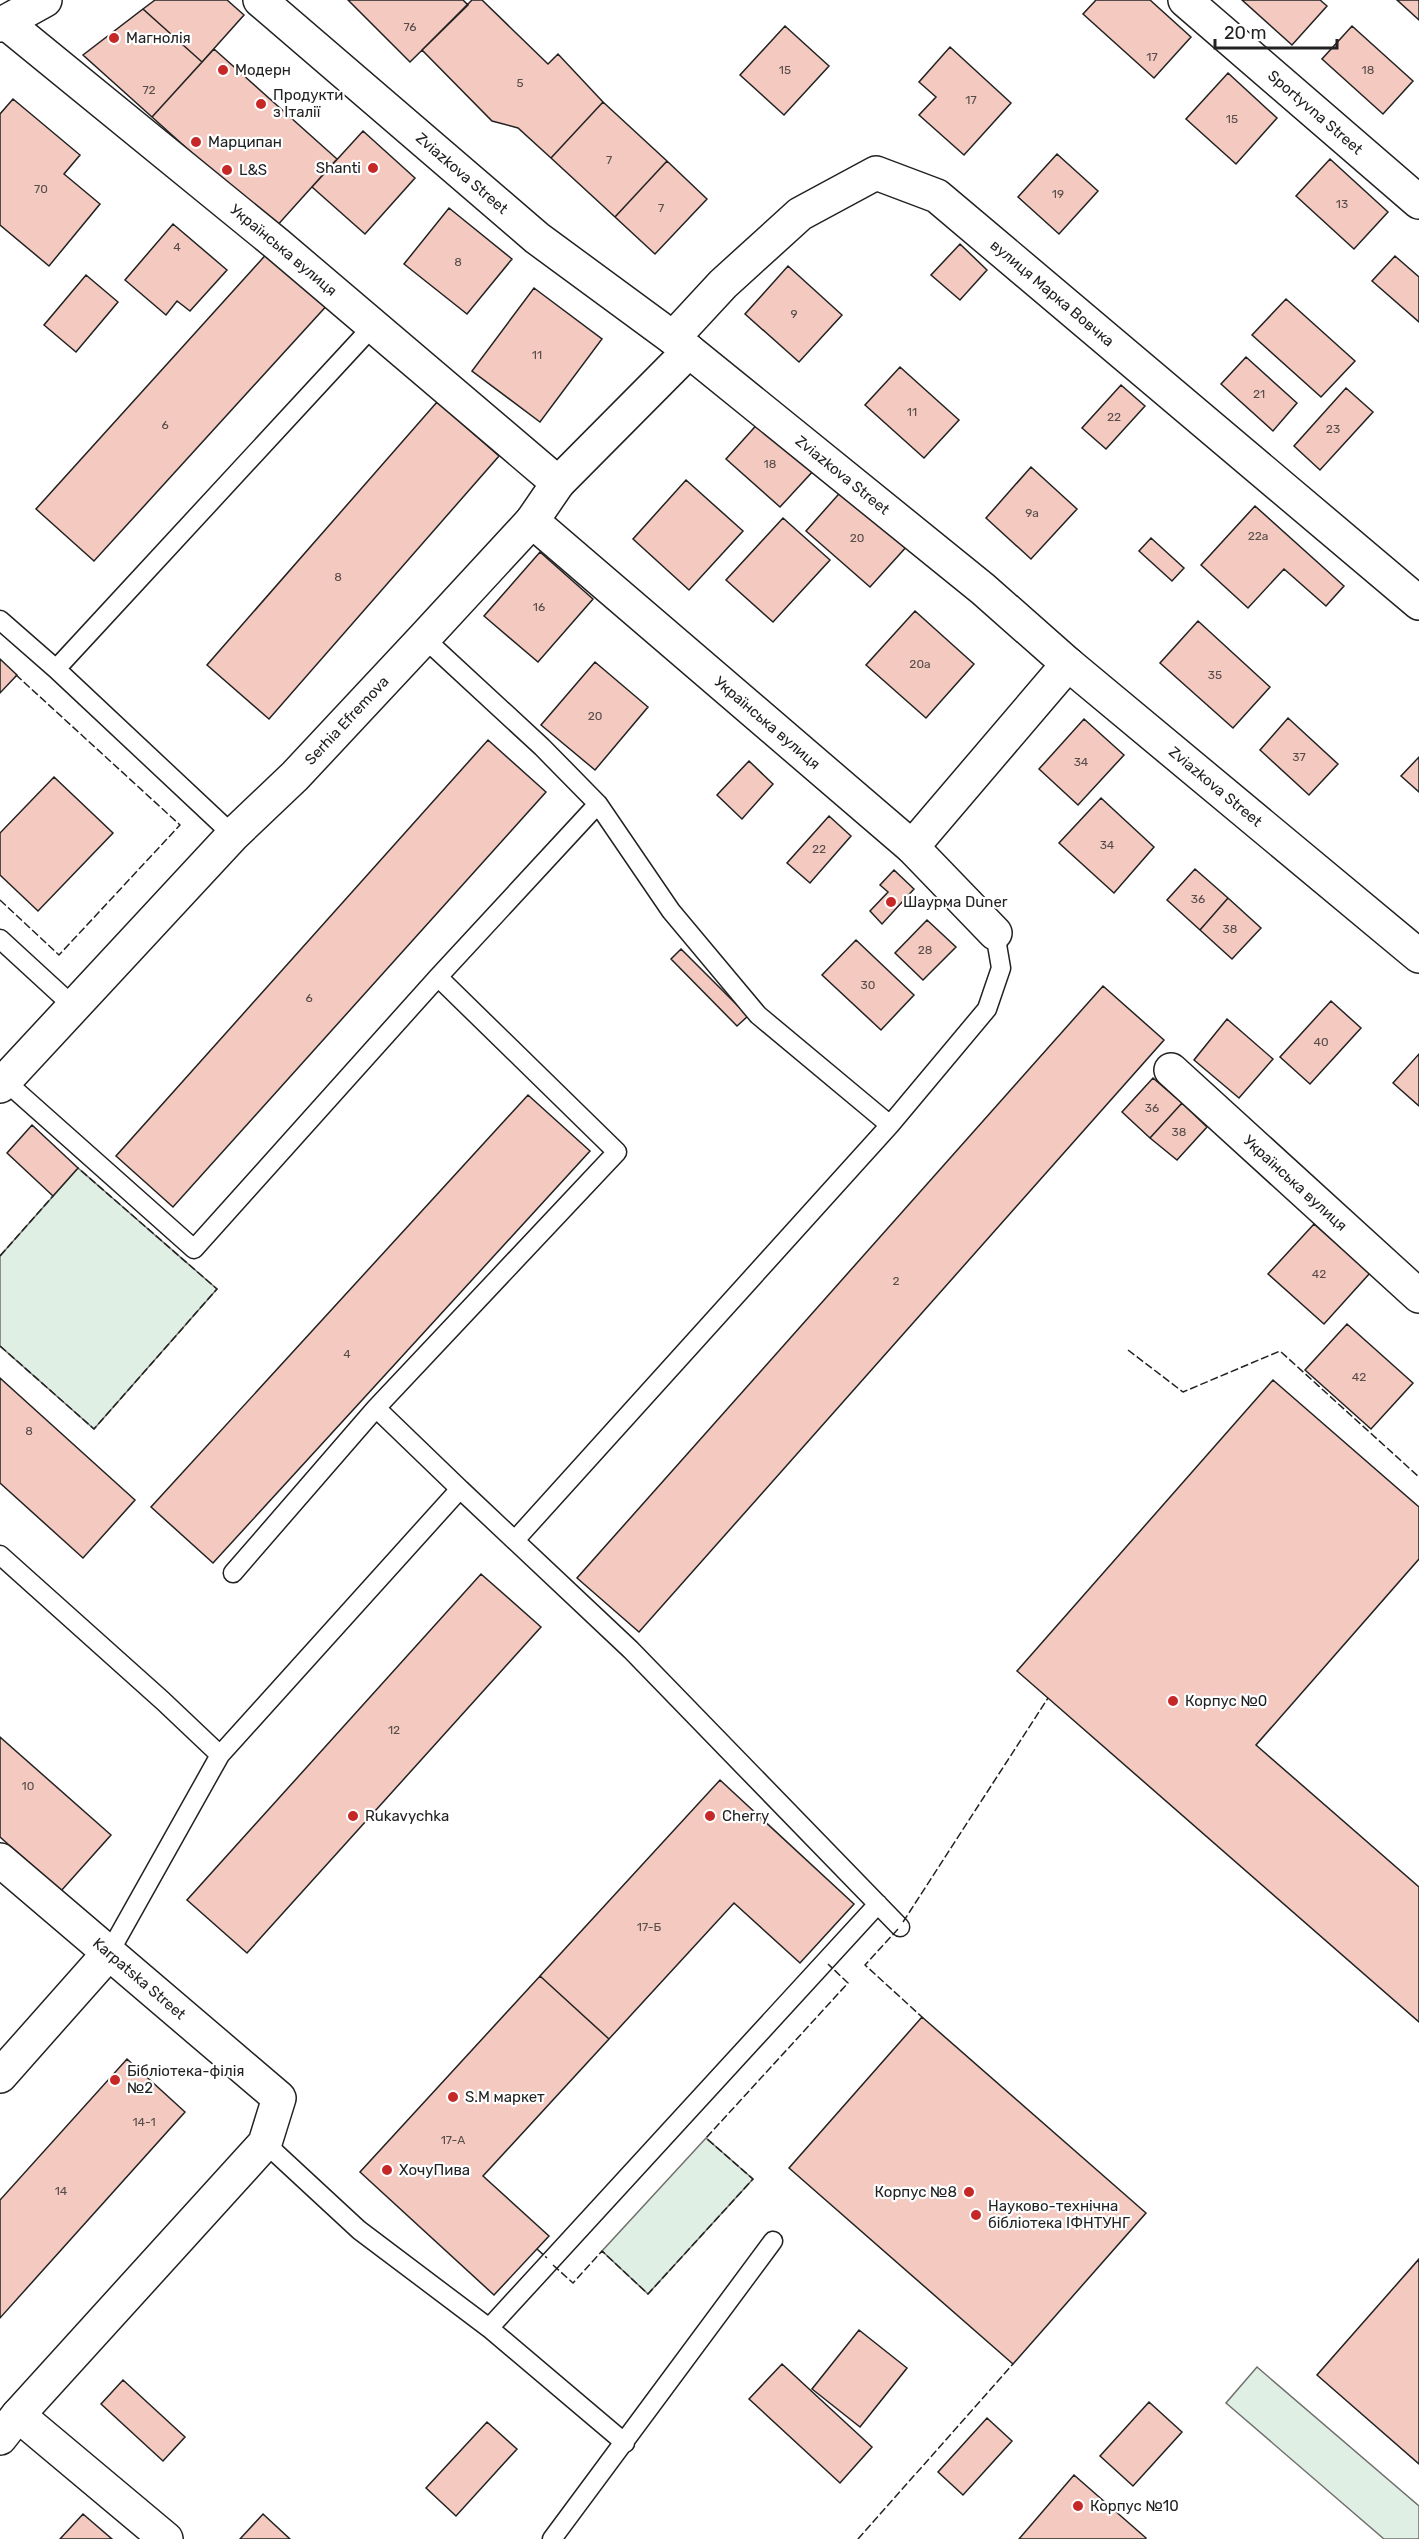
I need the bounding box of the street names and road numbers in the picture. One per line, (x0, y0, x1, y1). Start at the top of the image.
street label: Sportyvna Street (1264, 67, 1366, 158)
street label: Zviazkova Street (412, 129, 512, 218)
street label: Українська вулиця (226, 200, 341, 300)
street label: вулиця Марка Вовчка (987, 236, 1118, 350)
street label: Zviazkova Street (792, 432, 893, 519)
street label: Serhia Efremova (301, 672, 393, 769)
street label: Українська вулиця (711, 673, 824, 773)
street label: Zviazkova Street (1165, 743, 1266, 831)
street label: Українська вулиця (1240, 1132, 1351, 1235)
street label: Karpatska Street (89, 1934, 190, 2024)

